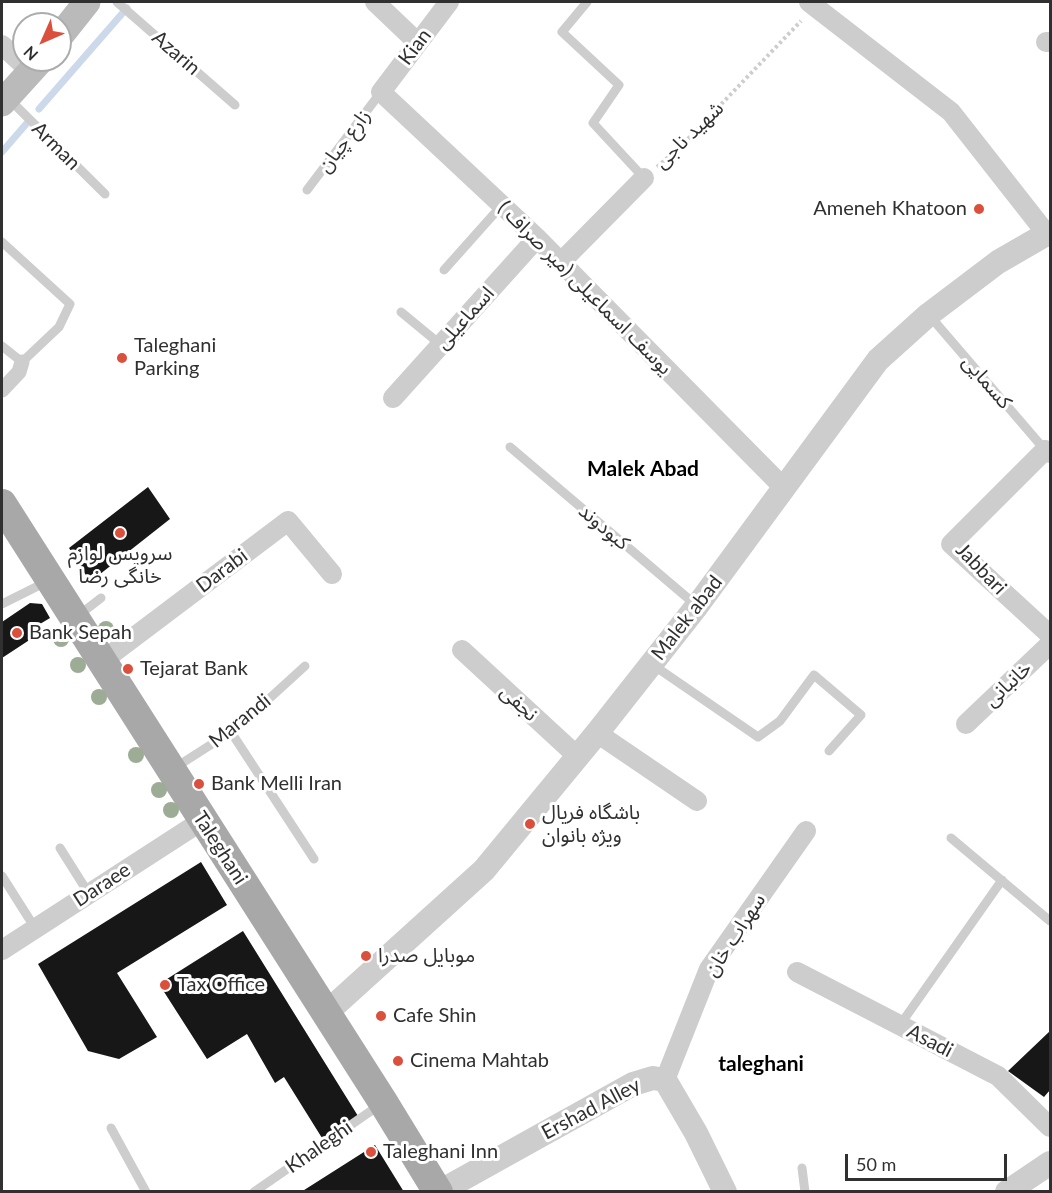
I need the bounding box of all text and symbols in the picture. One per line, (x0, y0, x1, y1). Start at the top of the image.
north arrow (12, 12, 72, 72)
street label: Kian (394, 24, 436, 70)
street label: Azarin (147, 26, 205, 80)
text: N (19, 43, 41, 65)
street label: شهید ناجی (649, 96, 729, 174)
street label: زارع چیان (312, 105, 376, 177)
street label: Arman (27, 117, 85, 175)
street label: یوسف اسماعیلی (میر صراف ) (493, 196, 677, 380)
place label: Ameneh Khatoon (813, 197, 967, 221)
marker: Ameneh Khatoon (972, 202, 986, 216)
street label: اسماعیلی (431, 282, 499, 354)
place label: Taleghani Parking (134, 334, 216, 381)
street label: کسمایی (957, 350, 1017, 414)
marker: Taleghani Parking (115, 351, 129, 365)
district label: Malek Abad (587, 456, 699, 482)
street label: کبودوند (574, 499, 634, 555)
marker: سرویس لوازم خانگی رضا (113, 526, 127, 540)
street label: Jabbari (951, 538, 1011, 600)
place label: سرویس لوازم خانگی رضا (68, 542, 172, 589)
street label: Darabi (192, 544, 252, 598)
street label: Malek abad (646, 571, 728, 665)
place label: Bank Sepah (29, 621, 132, 645)
marker: Bank Sepah (10, 626, 24, 640)
street label: خانبانی (979, 656, 1037, 712)
place label: Tejarat Bank (140, 657, 248, 681)
marker: Tejarat Bank (121, 662, 135, 676)
street label: نجفی (495, 680, 543, 726)
street label: Marandi (204, 689, 276, 753)
place label: Bank Melli Iran (211, 772, 342, 796)
marker: Bank Melli Iran (192, 777, 206, 791)
place label: باشگاه فریال ویژه بانوان (542, 801, 640, 848)
street label: Taleghani (188, 807, 252, 889)
marker: باشگاه فریال ویژه بانوان (523, 817, 537, 831)
street label: Daraee (69, 858, 135, 912)
street label: سهراب خان (699, 889, 771, 981)
place label: موبایل صدرا (378, 944, 475, 968)
marker: موبایل صدرا (359, 949, 373, 963)
place label: Tax Office (177, 973, 265, 997)
marker: Tax Office (158, 978, 172, 992)
place label: Cafe Shin (393, 1004, 476, 1028)
marker: Cafe Shin (374, 1009, 388, 1023)
street label: Asadi (903, 1019, 957, 1063)
place label: Cinema Mahtab (410, 1049, 549, 1073)
district label: taleghani (718, 1051, 804, 1077)
marker: Cinema Mahtab (391, 1054, 405, 1068)
street label: Ershad Alley (538, 1073, 644, 1145)
street label: Khaleghi (281, 1115, 357, 1179)
place label: Taleghani Inn (383, 1140, 498, 1164)
scale bar (848, 1142, 1010, 1180)
marker: Taleghani Inn (364, 1145, 378, 1159)
text: 50 m (856, 1153, 896, 1175)

